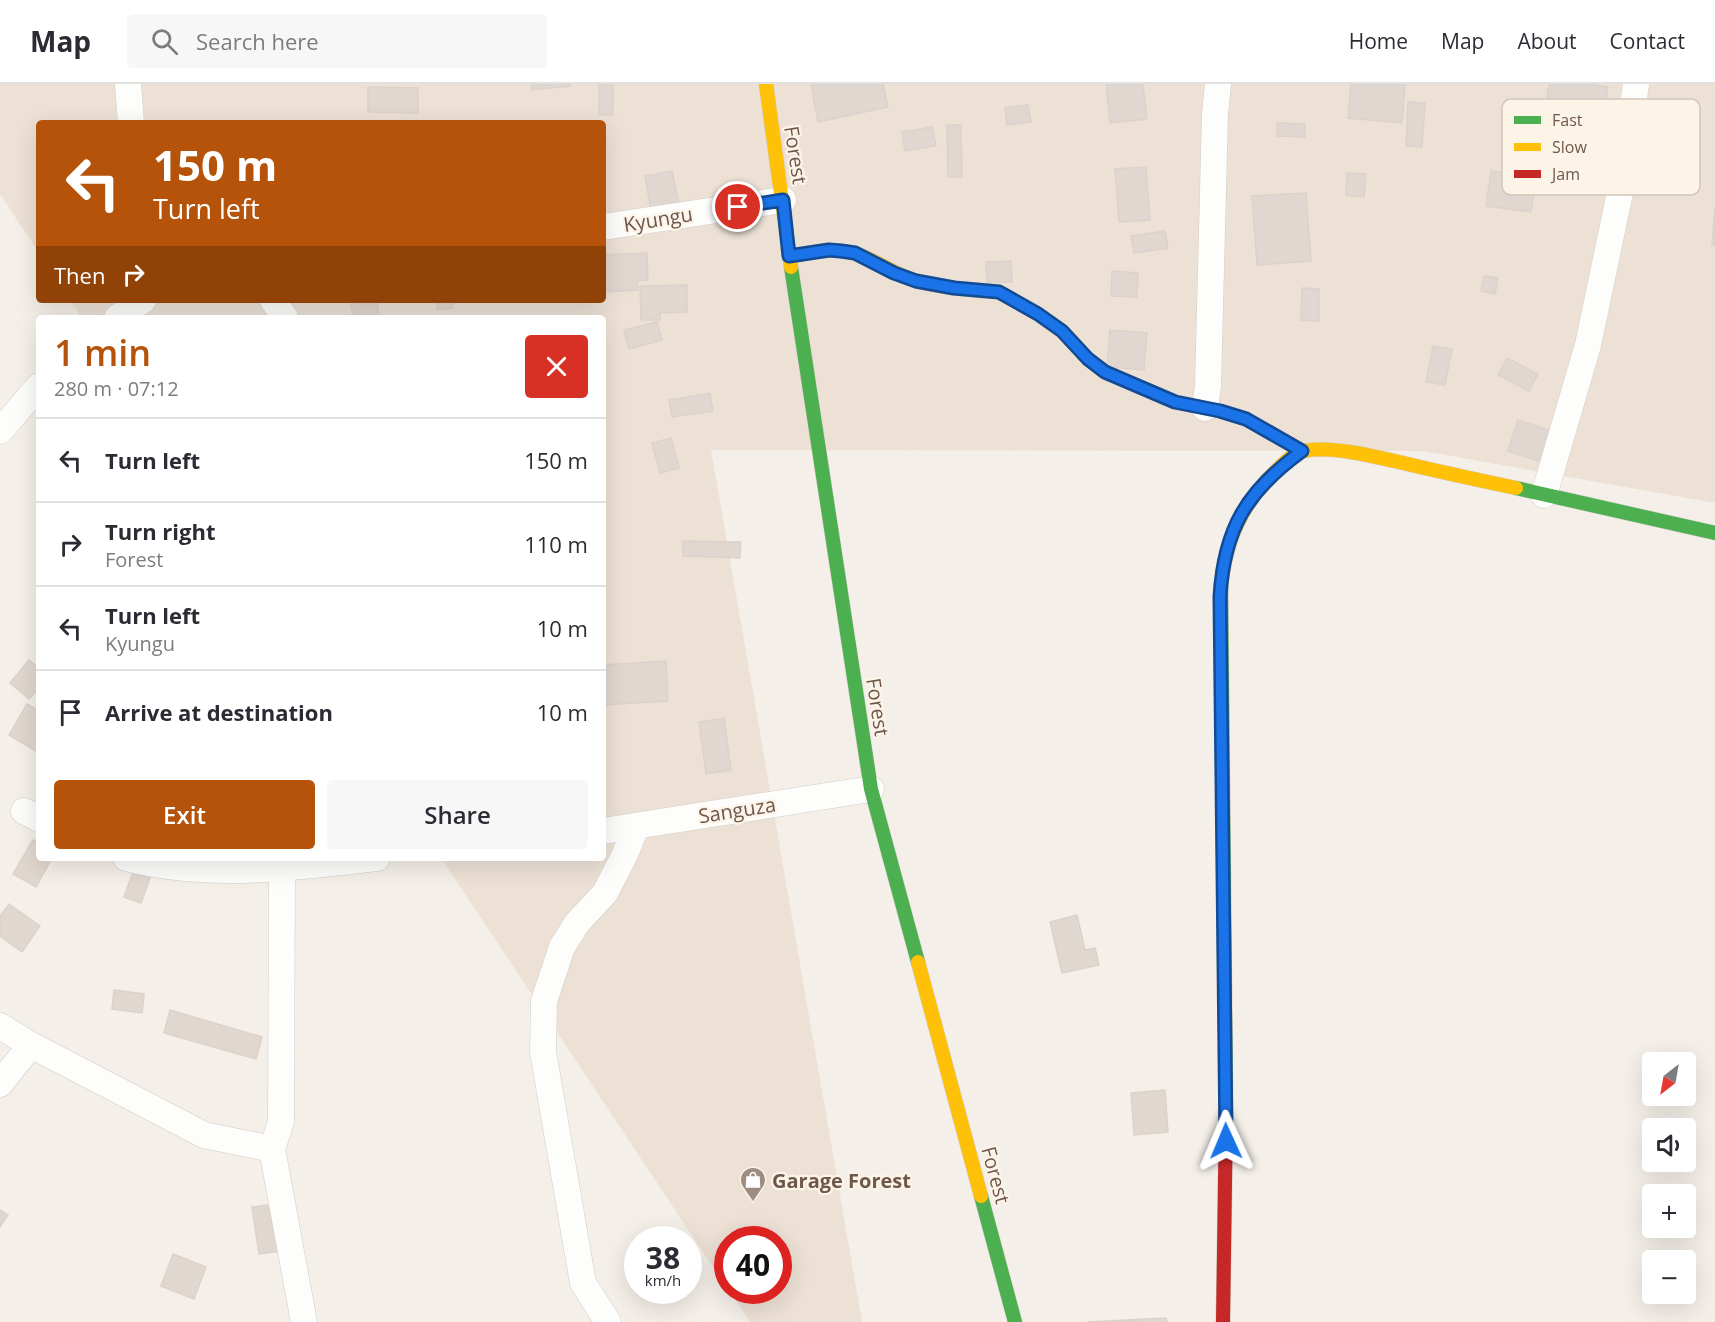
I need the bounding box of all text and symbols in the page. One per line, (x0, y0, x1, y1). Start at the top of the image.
search box (127, 14, 547, 68)
text: Map (30, 22, 91, 60)
icon: search (148, 25, 181, 58)
text: Search here (196, 26, 319, 56)
text: Home (1349, 27, 1408, 55)
text: Map (1441, 27, 1484, 55)
text: About (1517, 27, 1577, 55)
text: Contact (1610, 27, 1685, 55)
legend (1502, 99, 1700, 195)
text: Fast (1552, 109, 1583, 131)
street label: Forest (778, 124, 814, 186)
text: 150 m (153, 136, 277, 193)
text: Slow (1552, 136, 1587, 158)
icon: left (54, 144, 132, 222)
text: Jam (1550, 163, 1580, 185)
pin (712, 181, 763, 232)
text: Turn left (153, 190, 260, 227)
icon: arrive (721, 190, 754, 223)
street label: Kyungu (621, 200, 695, 238)
icon: right (117, 258, 150, 291)
text: Then (54, 260, 105, 290)
text: 1 min (54, 328, 151, 377)
button: close (525, 335, 588, 398)
text: 280 m · 07:12 (54, 375, 179, 402)
icon: left (54, 444, 87, 477)
text: Turn left (105, 445, 200, 475)
text: 150 m (524, 445, 588, 475)
text: Turn right (105, 516, 216, 546)
icon: right (54, 528, 87, 561)
text: 110 m (524, 529, 588, 559)
text: Forest (105, 546, 163, 573)
text: Turn left (105, 600, 200, 630)
icon: left (54, 612, 87, 645)
text: 10 m (537, 613, 588, 643)
text: Kyungu (105, 630, 175, 657)
street label: Forest (860, 676, 896, 738)
icon: arrive (54, 696, 87, 729)
text: Arrive at destination (105, 697, 333, 727)
text: 10 m (537, 697, 588, 727)
button: Exit (54, 780, 315, 849)
button: Share (327, 780, 588, 849)
street label: Sanguza (696, 791, 778, 829)
north arrow (1642, 1052, 1696, 1106)
map controls (1642, 1052, 1696, 1304)
position arrow (1194, 1109, 1258, 1173)
button: sound (1642, 1118, 1696, 1172)
street label: Forest (975, 1143, 1017, 1207)
shop icon: Garage Forest (738, 1165, 768, 1203)
place label: Garage Forest (772, 1167, 911, 1194)
button: + (1642, 1184, 1696, 1238)
speed limit sign: 40 (714, 1226, 792, 1304)
text: 38 (646, 1237, 680, 1278)
button: − (1642, 1250, 1696, 1304)
text: km/h (645, 1270, 681, 1290)

